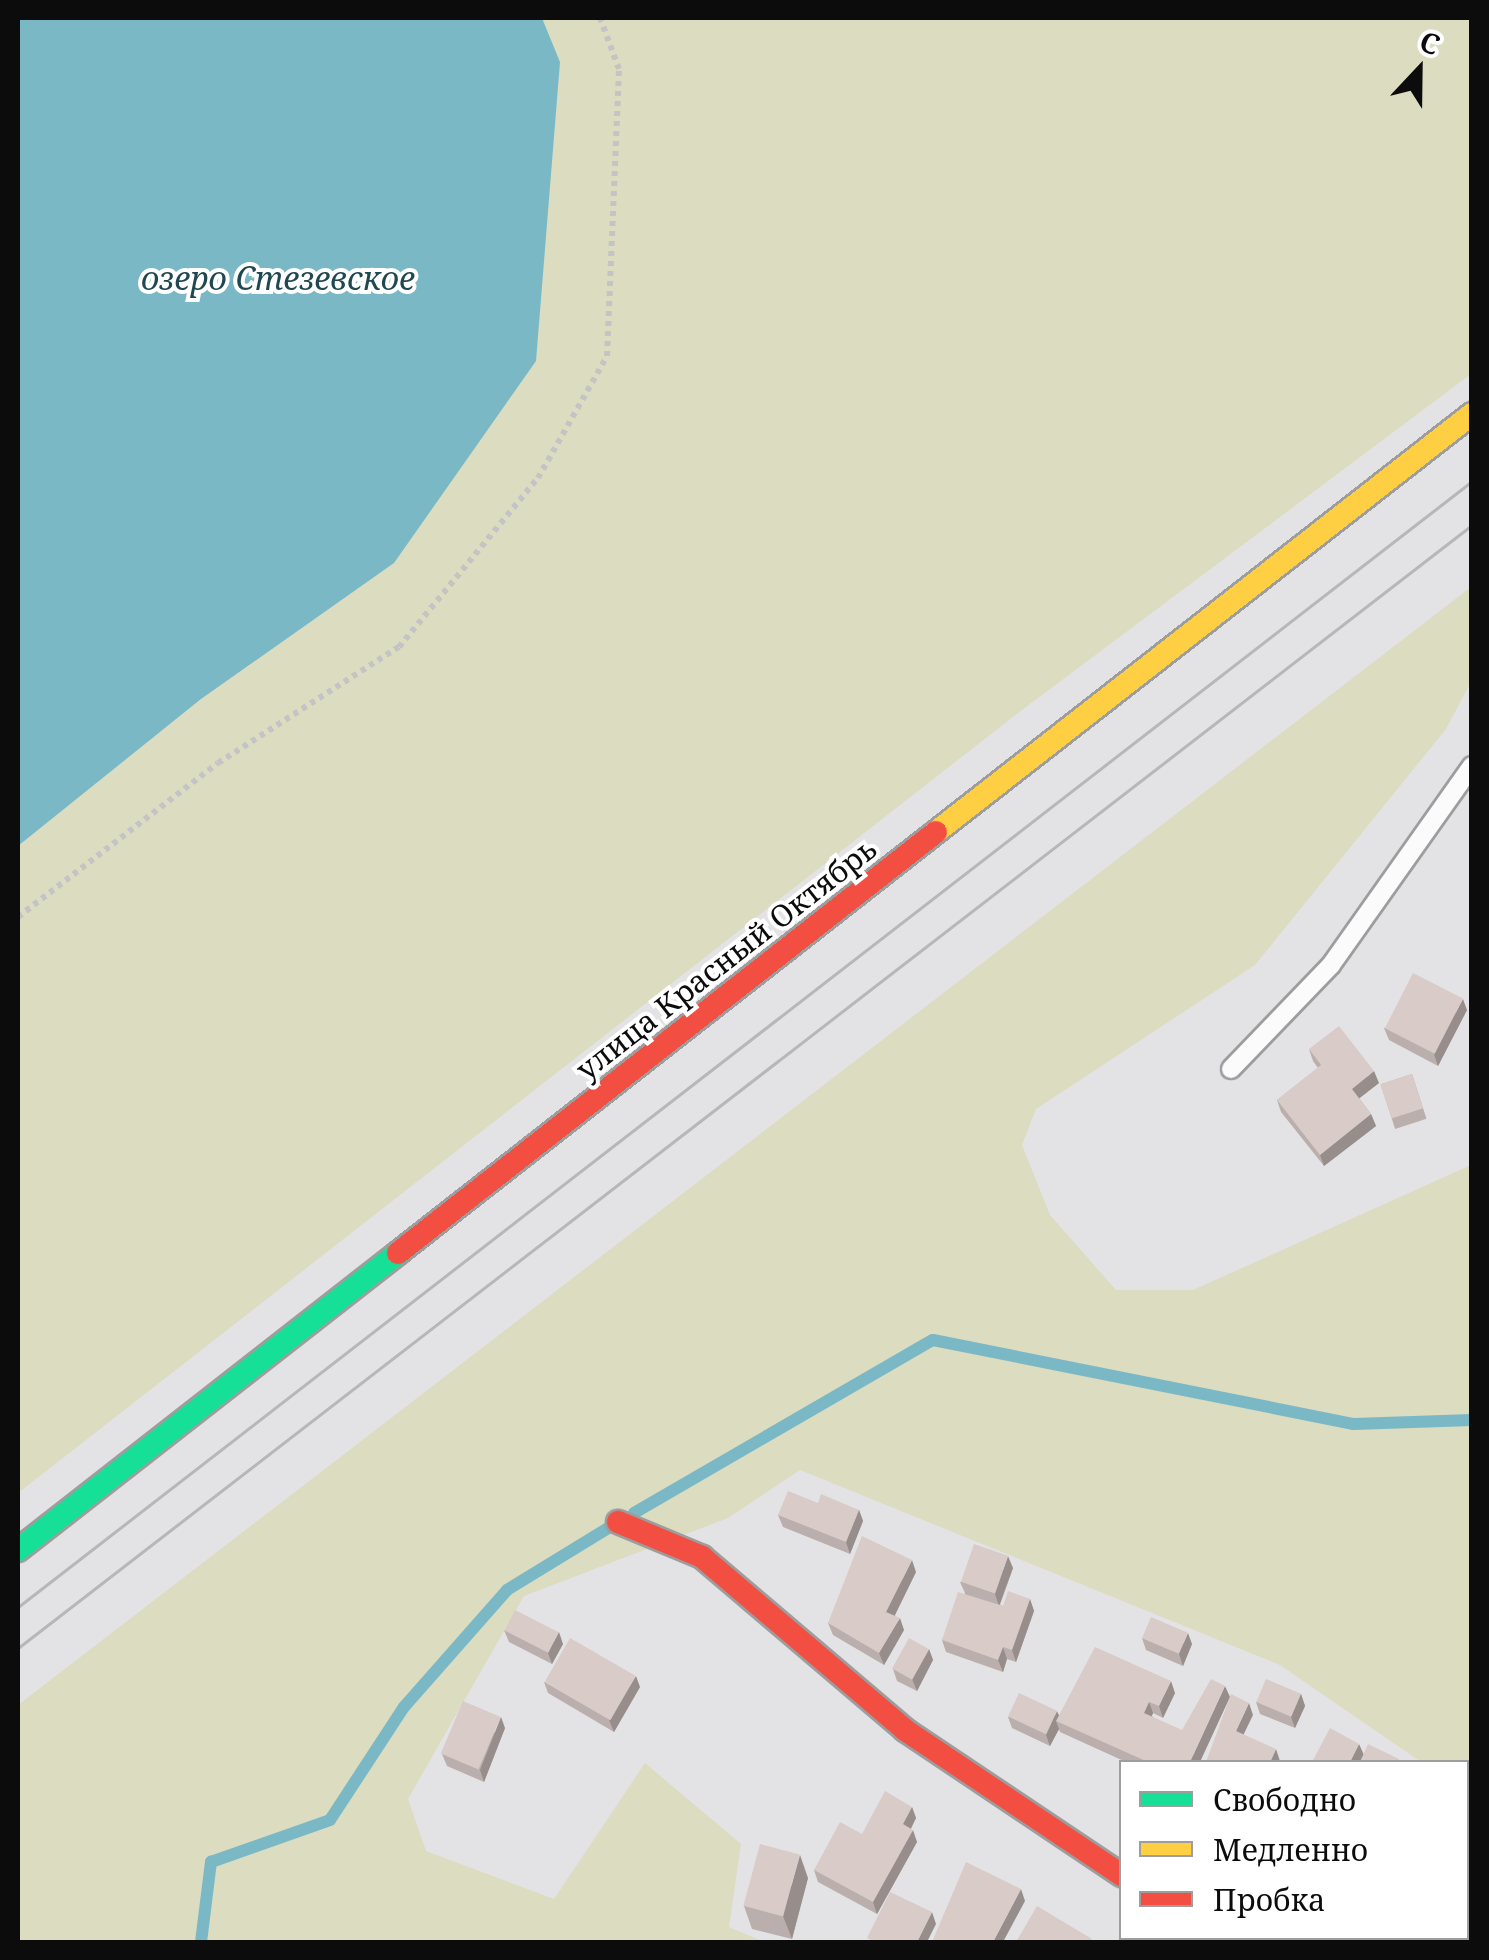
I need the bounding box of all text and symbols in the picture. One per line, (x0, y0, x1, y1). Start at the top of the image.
north arrow (1369, 20, 1469, 120)
text: С (1415, 21, 1446, 63)
water label: озеро Стезевское (141, 259, 415, 297)
street label: улица Красный Октябрь (569, 831, 883, 1087)
legend (1119, 1760, 1469, 1940)
text: Свободно (1213, 1779, 1356, 1820)
text: Медленно (1213, 1829, 1368, 1870)
text: Пробка (1213, 1879, 1325, 1920)

